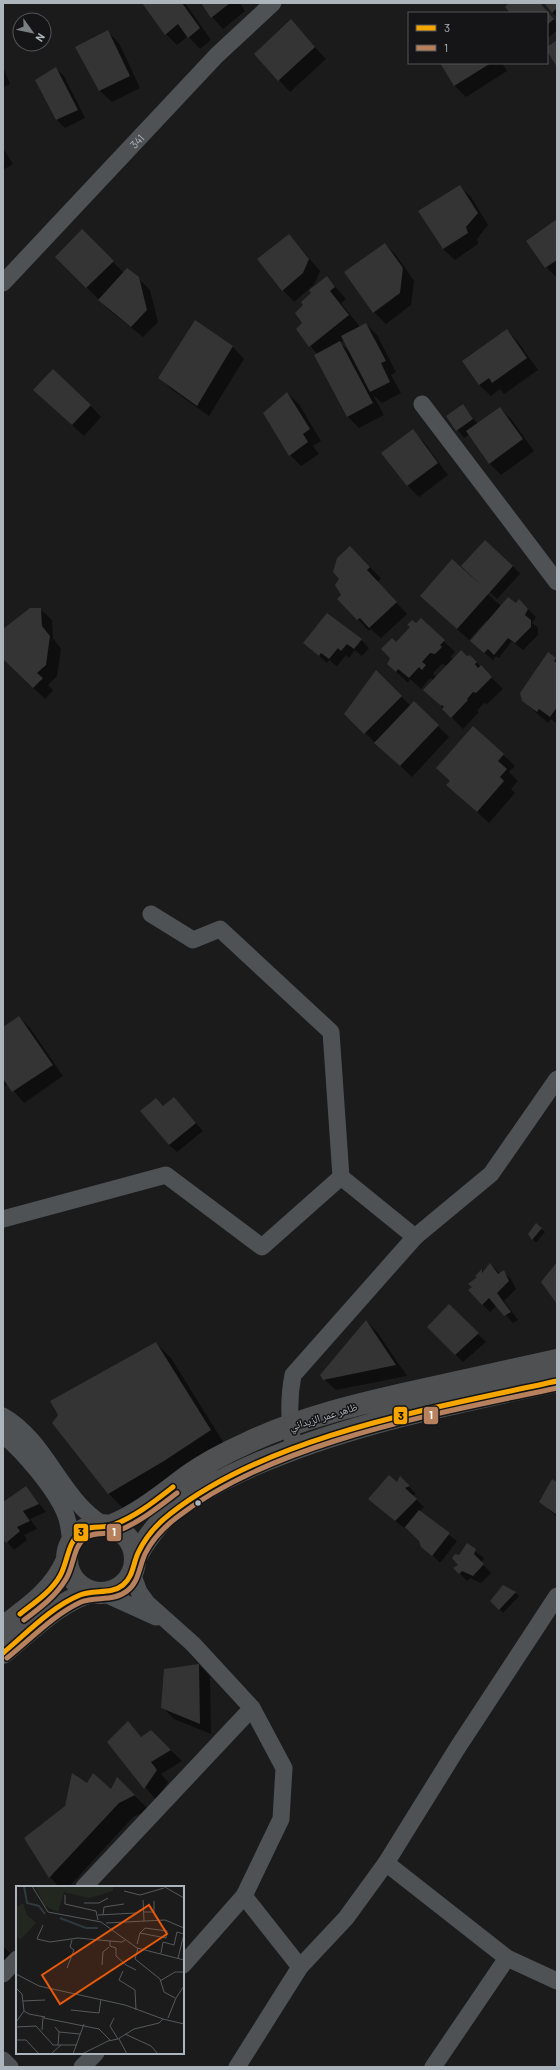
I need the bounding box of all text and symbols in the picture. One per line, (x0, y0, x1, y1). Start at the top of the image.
north arrow (12, 12, 52, 52)
legend (408, 12, 548, 64)
text: 3 (444, 20, 450, 34)
text: N (33, 31, 48, 44)
text: 1 (444, 40, 448, 54)
street label: 341 (127, 131, 146, 151)
street label: ظاهر عمر الزيداني (287, 1399, 359, 1435)
line badge: 3 (393, 1406, 408, 1425)
line badge: 1 (423, 1406, 439, 1425)
text: 1 (429, 1408, 433, 1421)
text: 3 (398, 1409, 404, 1422)
unlabelled marker (193, 1498, 203, 1508)
line badge: 3 (73, 1523, 89, 1542)
line badge: 1 (106, 1523, 122, 1542)
text: 3 (78, 1525, 84, 1538)
text: 1 (112, 1525, 116, 1538)
inset map (16, 1886, 184, 2054)

